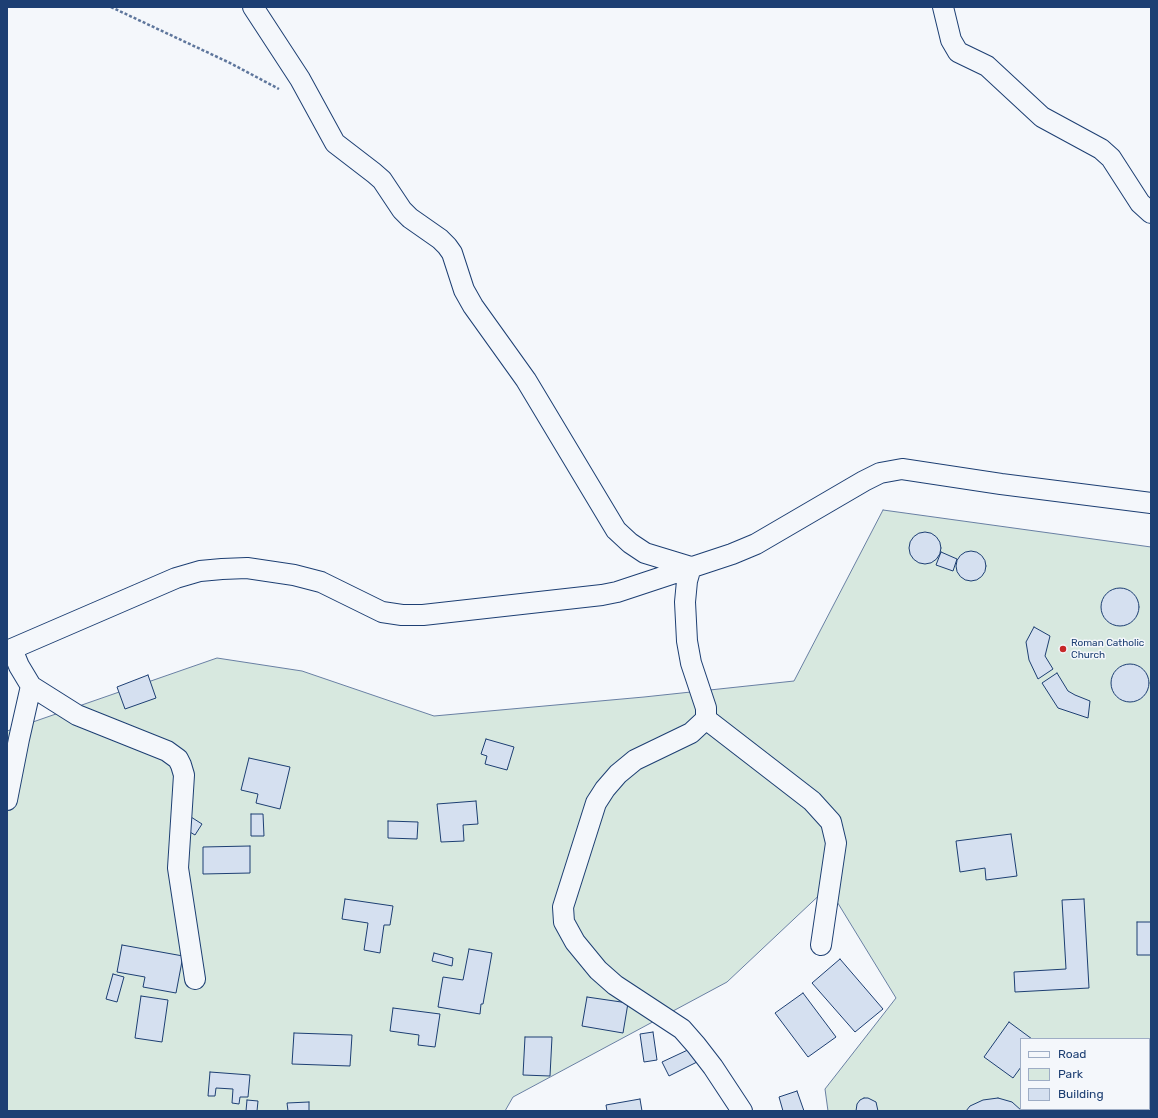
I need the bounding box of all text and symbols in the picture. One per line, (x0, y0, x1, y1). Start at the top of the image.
place label: Roman Catholic Church (1071, 637, 1144, 660)
marker: Roman Catholic Church (1058, 644, 1068, 654)
legend (1020, 1038, 1150, 1110)
text: Road (1058, 1047, 1086, 1061)
text: Park (1058, 1067, 1083, 1081)
text: Building (1058, 1087, 1104, 1101)

